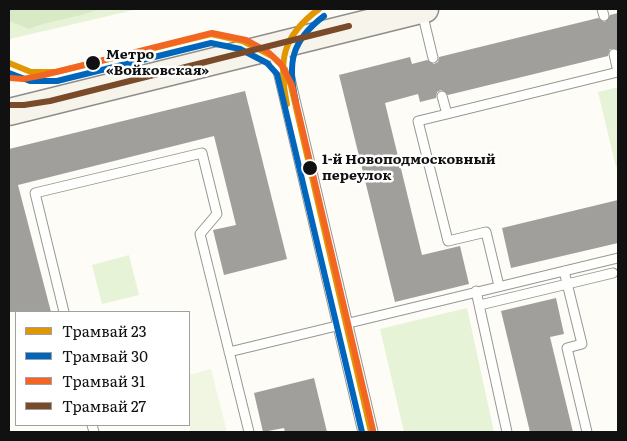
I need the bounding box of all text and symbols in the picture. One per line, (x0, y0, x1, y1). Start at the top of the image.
place label: Метро «Войковская» (106, 47, 209, 80)
marker: Метро «Войковская» (84, 54, 102, 72)
place label: 1-й Новоподмосковный переулок (322, 152, 496, 184)
marker: 1-й Новоподмосковный переулок (301, 159, 319, 177)
legend (15, 311, 190, 426)
text: Трамвай 23 (62, 319, 147, 342)
text: Трамвай 30 (62, 344, 148, 367)
text: Трамвай 31 (62, 369, 145, 392)
text: Трамвай 27 (62, 394, 146, 417)

